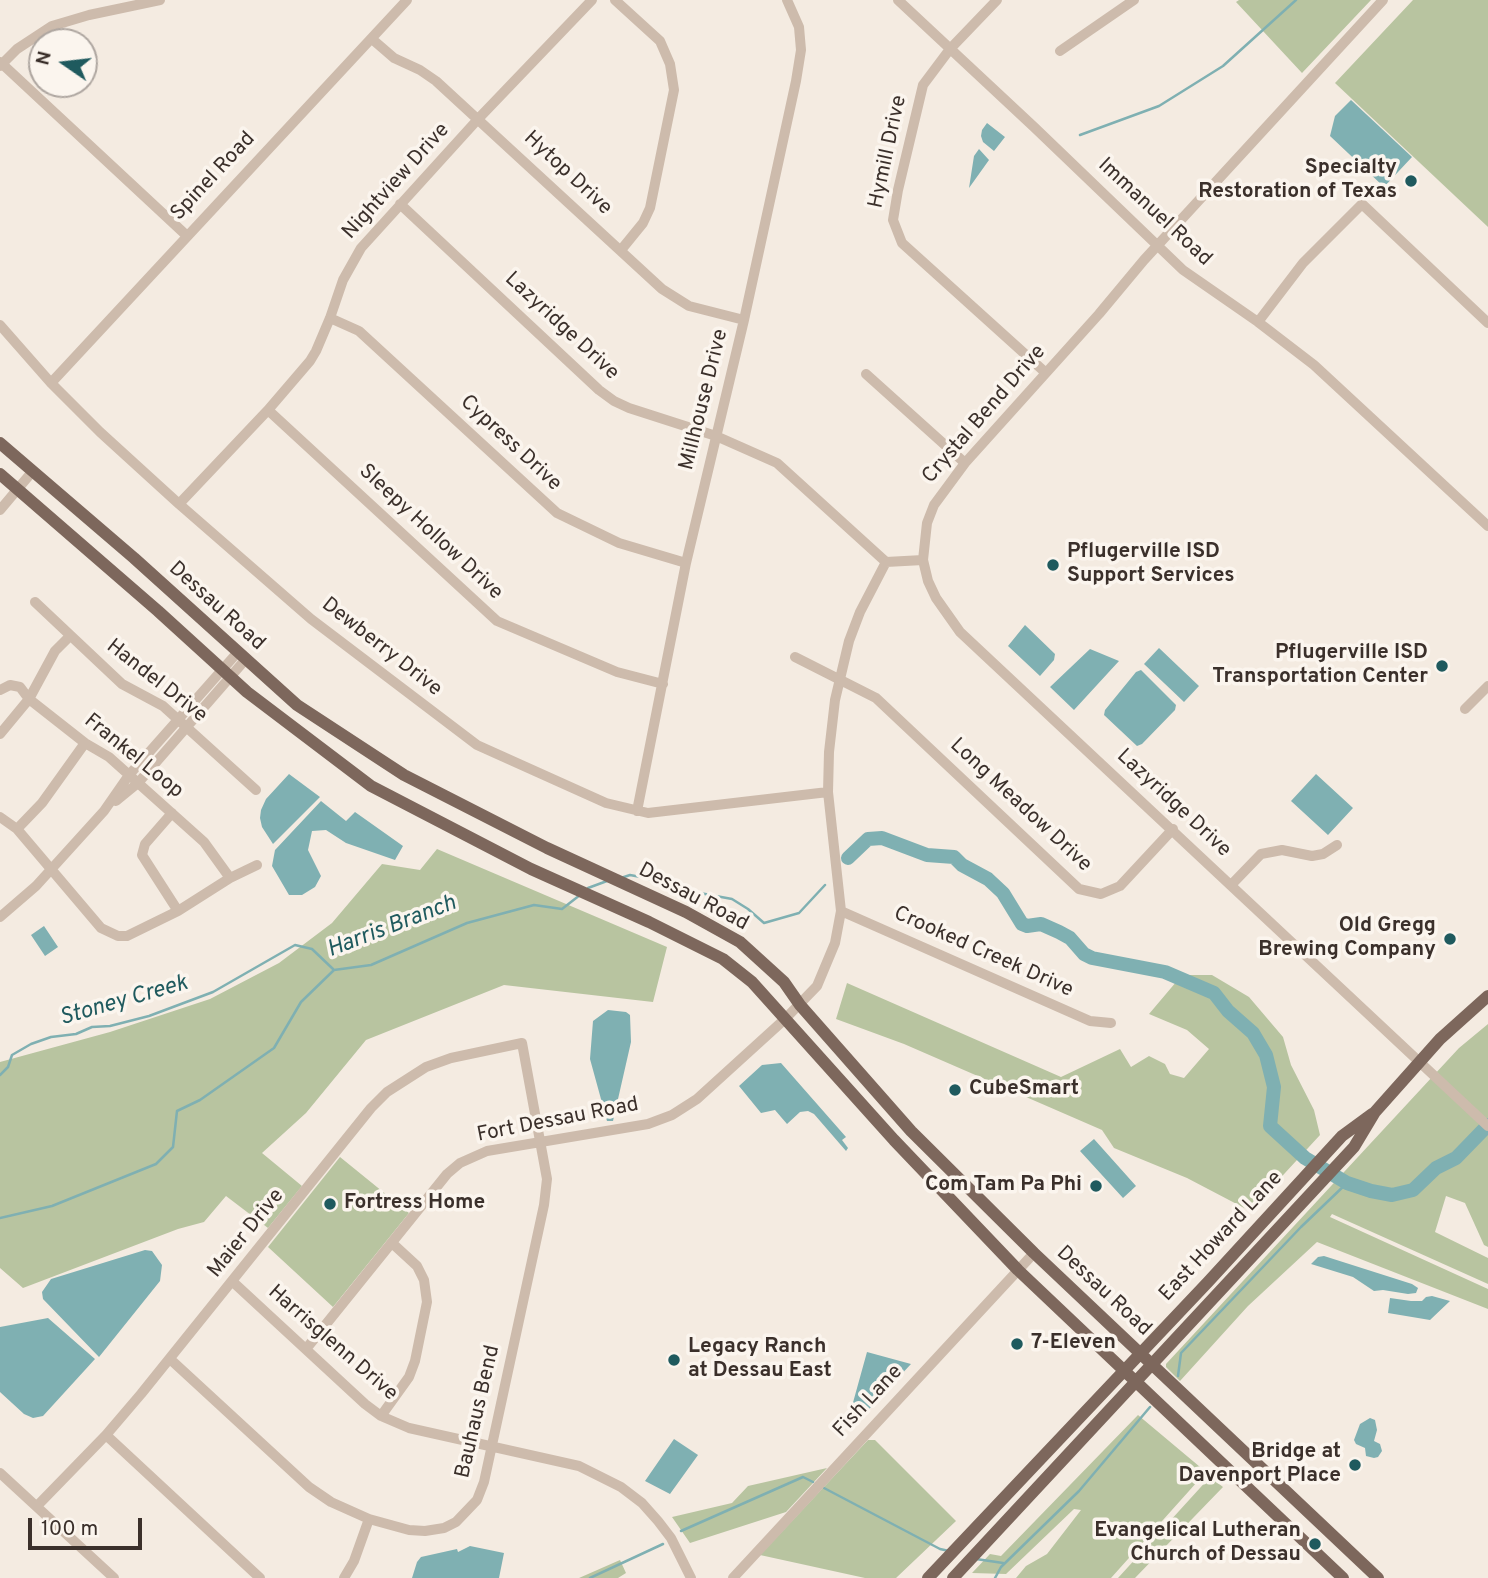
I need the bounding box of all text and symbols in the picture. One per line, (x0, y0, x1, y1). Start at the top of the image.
north arrow (28, 28, 98, 98)
text: N (31, 49, 58, 68)
street label: Hymill Drive (865, 93, 913, 211)
street label: Nightview Drive (338, 119, 456, 245)
street label: Spinel Road (167, 127, 261, 227)
street label: Hytop Drive (517, 127, 617, 221)
street label: Immanuel Road (1092, 154, 1216, 272)
place label: Specialty Restoration of Texas (1198, 156, 1397, 206)
marker: Specialty Restoration of Texas (1403, 173, 1419, 189)
street label: Lazyridge Drive (498, 268, 624, 386)
street label: Millhouse Drive (675, 327, 735, 473)
street label: Crystal Bend Drive (918, 340, 1052, 490)
street label: Cypress Drive (454, 391, 566, 497)
street label: Sleepy Hollow Drive (353, 460, 507, 606)
place label: Pflugerville ISD Support Services (1067, 540, 1235, 590)
street label: Dessau Road (163, 557, 269, 657)
marker: Pflugerville ISD Support Services (1045, 557, 1061, 573)
street label: Dewberry Drive (316, 593, 446, 703)
street label: Handel Drive (101, 635, 211, 729)
place label: Pflugerville ISD Transportation Center (1212, 641, 1428, 691)
marker: Pflugerville ISD Transportation Center (1434, 658, 1450, 674)
street label: Frankel Loop (78, 709, 188, 805)
street label: Long Meadow Drive (944, 734, 1096, 878)
street label: Lazyridge Drive (1110, 745, 1236, 863)
street label: Dessau Road (634, 858, 752, 938)
water label: Harris Branch (324, 891, 460, 965)
street label: Crooked Creek Drive (889, 902, 1077, 1004)
place label: Old Gregg Brewing Company (1258, 914, 1436, 964)
marker: Old Gregg Brewing Company (1442, 931, 1458, 947)
water label: Stoney Creek (57, 971, 191, 1033)
place label: CubeSmart (969, 1077, 1079, 1103)
marker: CubeSmart (947, 1082, 963, 1098)
street label: Fort Dessau Road (475, 1093, 641, 1149)
street label: East Howard Lane (1155, 1167, 1289, 1307)
place label: Com Tam Pa Phi (925, 1173, 1082, 1199)
marker: Com Tam Pa Phi (1088, 1178, 1104, 1194)
street label: Maier Drive (204, 1184, 290, 1284)
place label: Fortress Home (344, 1191, 485, 1217)
marker: Fortress Home (322, 1196, 338, 1212)
street label: Dessau Road (1050, 1241, 1156, 1343)
street label: Harrisglenn Drive (262, 1281, 402, 1407)
place label: 7-Eleven (1031, 1331, 1116, 1357)
place label: Legacy Ranch at Dessau East (688, 1335, 832, 1385)
marker: 7-Eleven (1009, 1336, 1025, 1352)
street label: Bauhaus Bend (451, 1343, 507, 1481)
marker: Legacy Ranch at Dessau East (666, 1352, 682, 1368)
street label: Fish Lane (829, 1360, 909, 1444)
place label: Bridge at Davenport Place (1179, 1440, 1341, 1490)
marker: Bridge at Davenport Place (1347, 1457, 1363, 1473)
scale bar (32, 1504, 145, 1548)
text: 100 m (41, 1516, 98, 1543)
place label: Evangelical Lutheran Church of Dessau (1094, 1519, 1301, 1569)
marker: Evangelical Lutheran Church of Dessau (1307, 1536, 1323, 1552)

